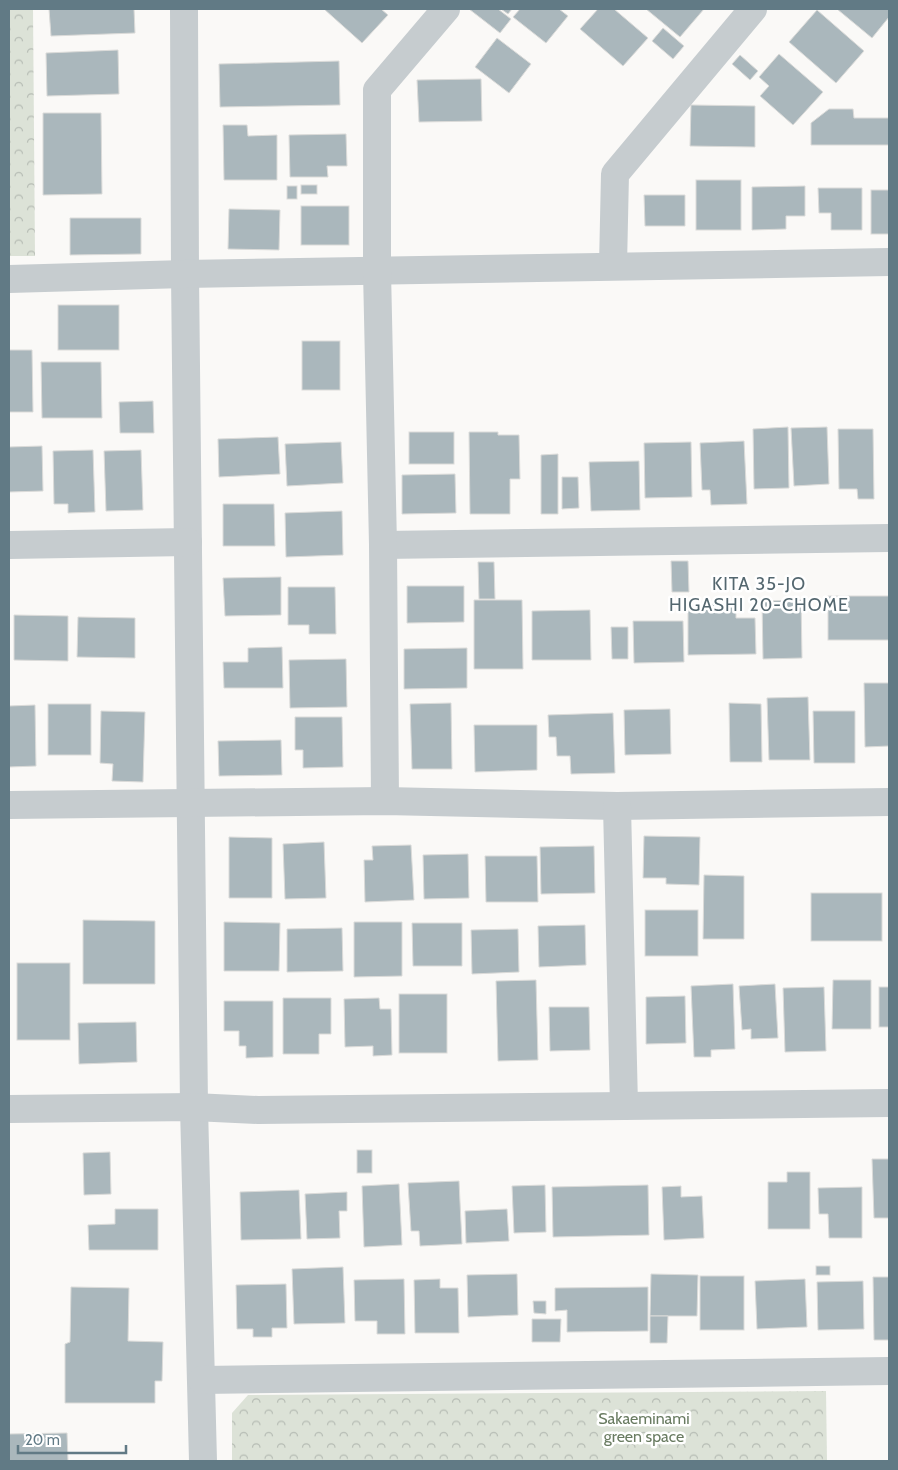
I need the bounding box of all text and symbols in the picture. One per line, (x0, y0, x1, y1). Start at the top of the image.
district label: KITA 35-JO HIGASHI 20-CHOME (669, 573, 849, 616)
park label: Sakaeminami green space (598, 1409, 690, 1446)
scale bar (18, 1422, 125, 1454)
text: 20 m (25, 1431, 60, 1449)

